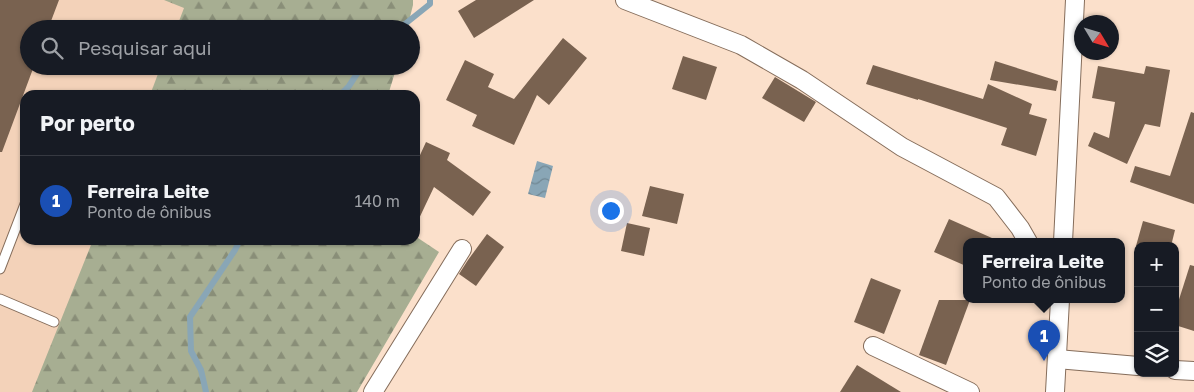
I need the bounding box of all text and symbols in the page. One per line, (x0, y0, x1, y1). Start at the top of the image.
north arrow (1074, 15, 1119, 60)
search box (20, 20, 420, 75)
icon: search (38, 34, 66, 62)
text: Pesquisar aqui (78, 36, 212, 59)
text: Por perto (40, 110, 135, 136)
text: Ferreira Leite (87, 179, 209, 202)
text: 1 (52, 191, 60, 211)
text: 140 m (354, 191, 400, 211)
your location (598, 198, 624, 224)
text: Ponto de ônibus (87, 202, 211, 222)
popup (963, 238, 1125, 303)
map controls (1134, 242, 1179, 377)
button: + (1134, 242, 1179, 287)
text: Ferreira Leite (982, 249, 1104, 272)
text: Ponto de ônibus (982, 272, 1106, 292)
button: − (1134, 287, 1179, 332)
pin: 1 (1028, 320, 1060, 361)
button: layers (1134, 332, 1179, 377)

